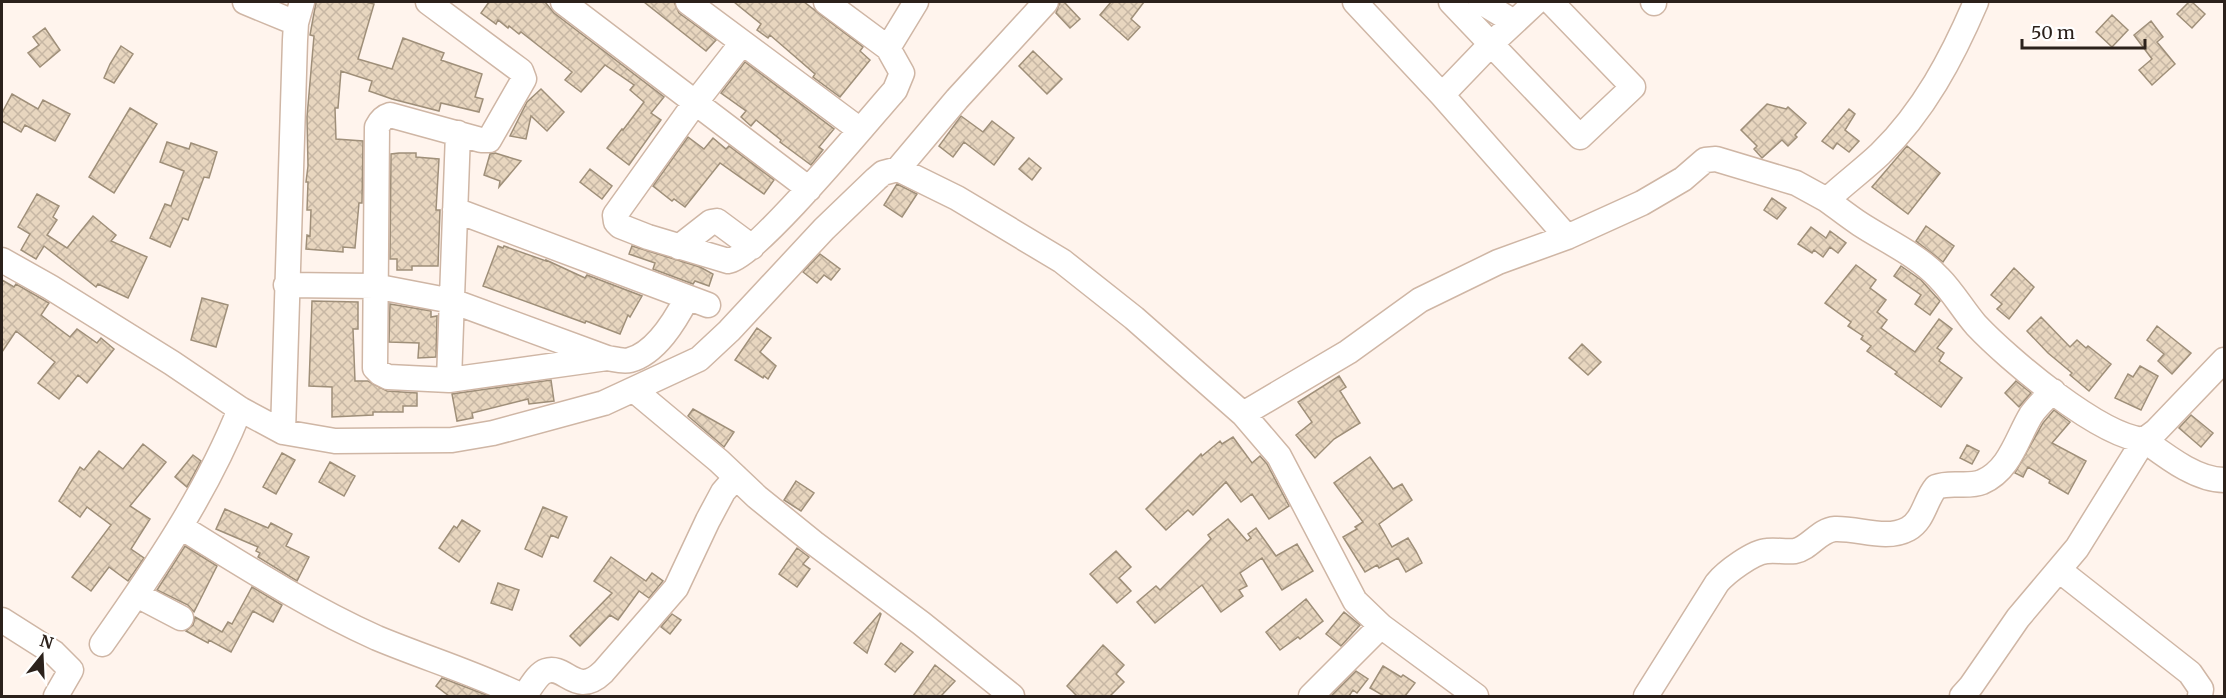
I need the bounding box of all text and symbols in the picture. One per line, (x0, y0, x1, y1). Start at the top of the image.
scale bar (2022, 12, 2145, 50)
text: 50 m (2031, 21, 2075, 44)
north arrow (12, 626, 72, 686)
text: N (38, 630, 56, 653)

